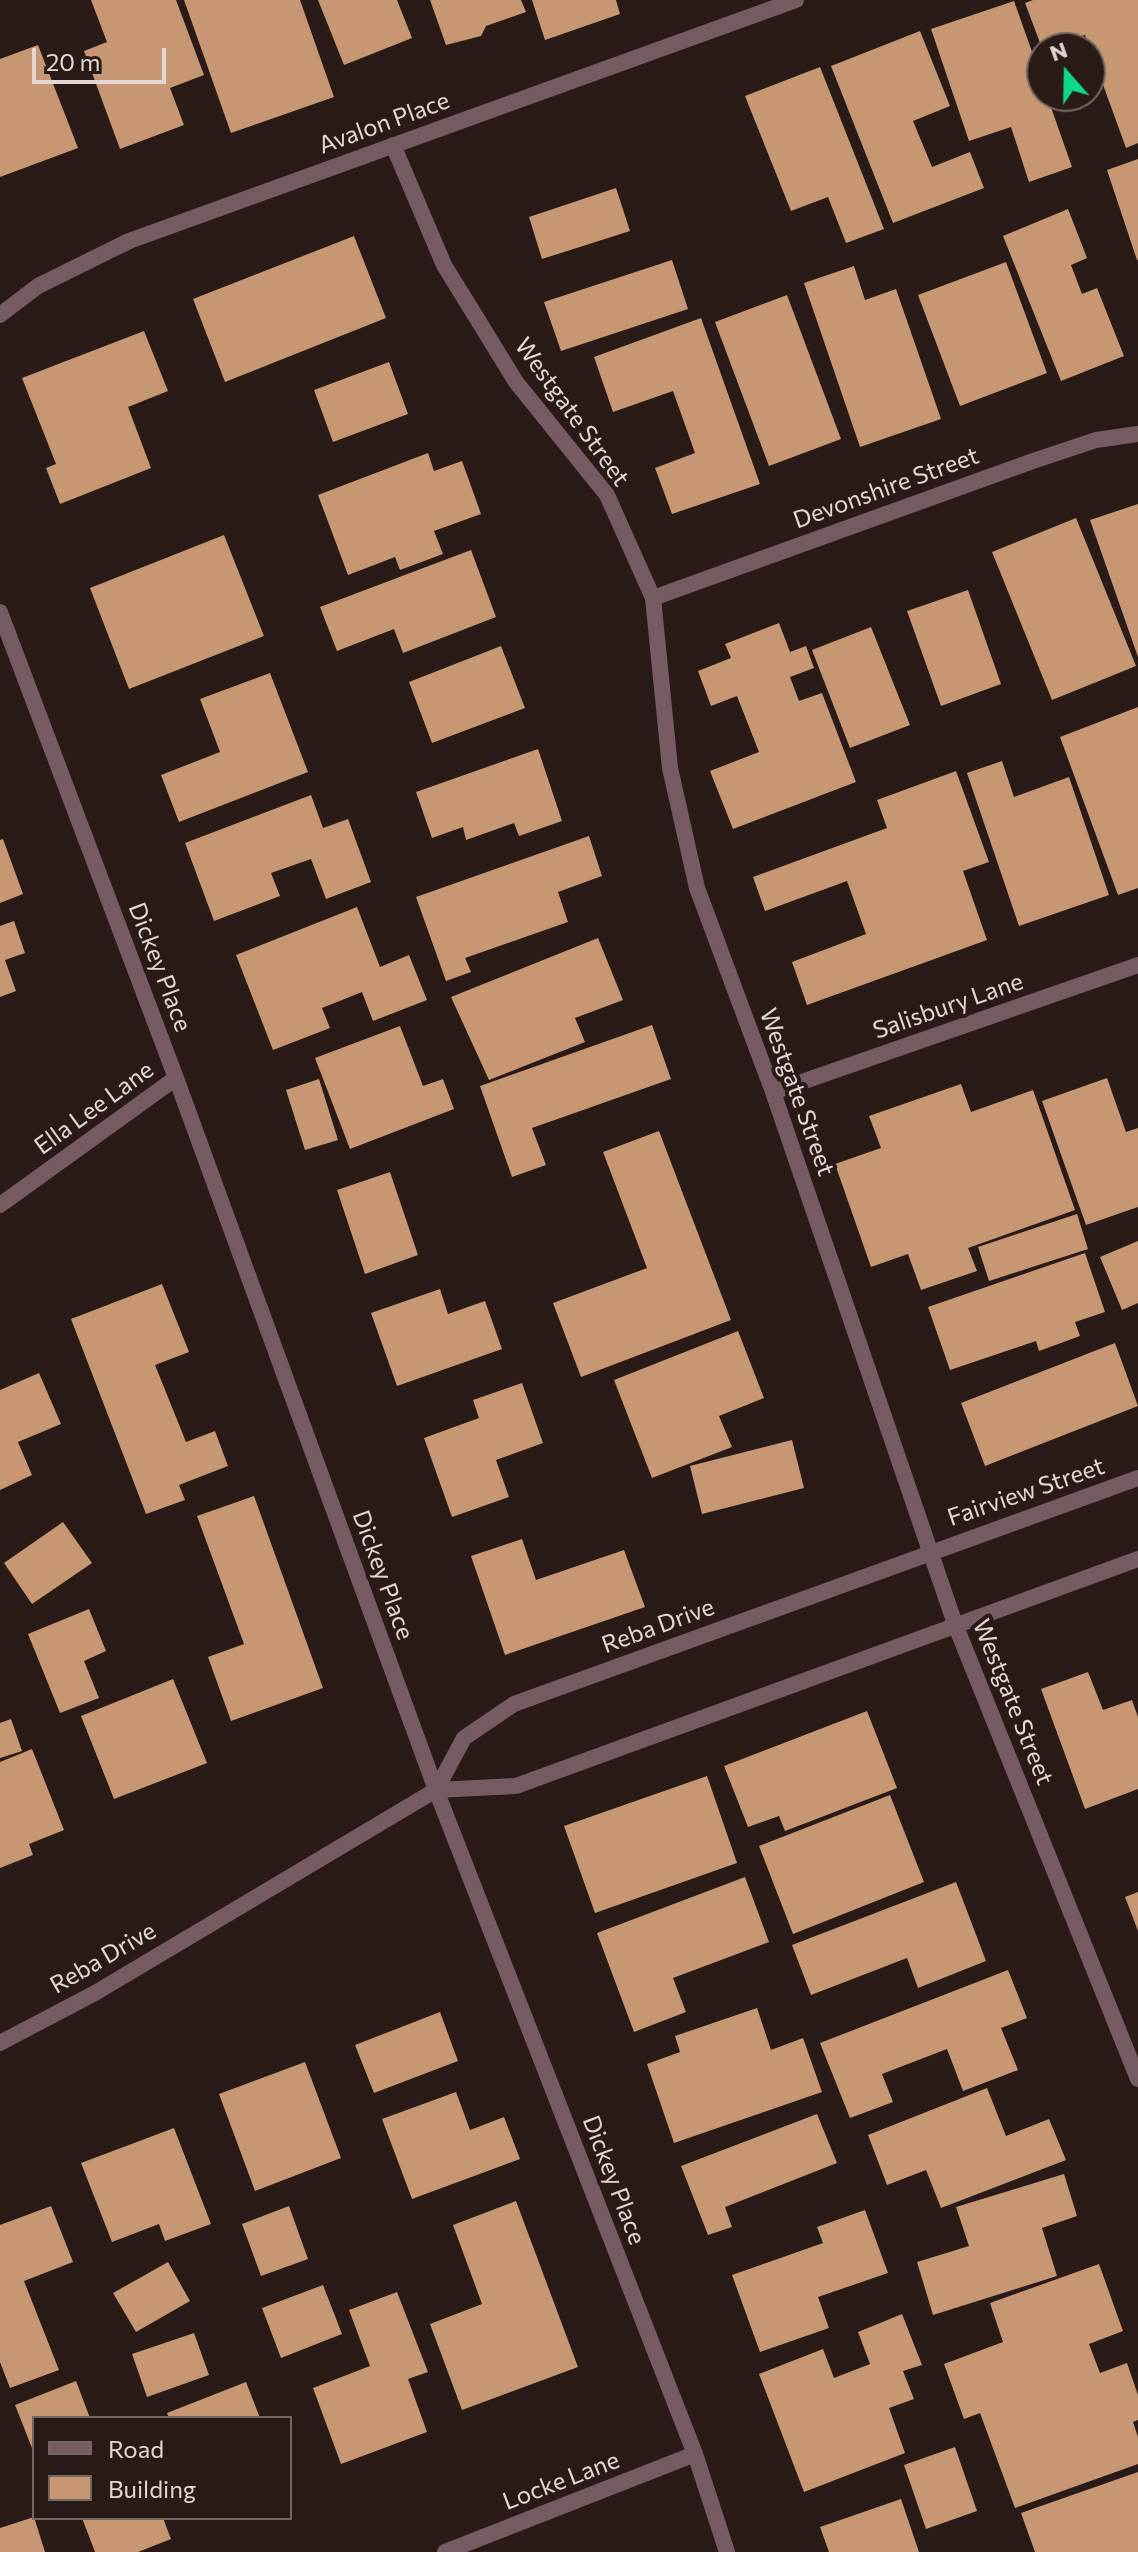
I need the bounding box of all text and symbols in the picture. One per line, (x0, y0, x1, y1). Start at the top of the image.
scale bar (36, 32, 170, 82)
north arrow (1026, 32, 1106, 112)
text: N (1046, 35, 1071, 66)
text: 20 m (46, 47, 100, 76)
street label: Avalon Place (315, 86, 453, 160)
street label: Westgate Street (509, 332, 635, 492)
street label: Devonshire Street (789, 441, 983, 535)
street label: Dickey Place (122, 898, 198, 1036)
street label: Salisbury Lane (869, 967, 1027, 1045)
street label: Westgate Street (753, 1004, 841, 1180)
street label: Ella Lee Lane (29, 1055, 159, 1161)
street label: Fairview Street (944, 1452, 1108, 1532)
street label: Dickey Place (346, 1506, 420, 1644)
street label: Reba Drive (598, 1592, 718, 1660)
street label: Westgate Street (967, 1615, 1059, 1789)
street label: Reba Drive (45, 1916, 161, 2000)
street label: Dickey Place (576, 2111, 652, 2249)
legend (32, 2416, 292, 2520)
text: Road (108, 2434, 164, 2463)
street label: Locke Lane (499, 2446, 623, 2516)
text: Building (108, 2474, 196, 2503)

